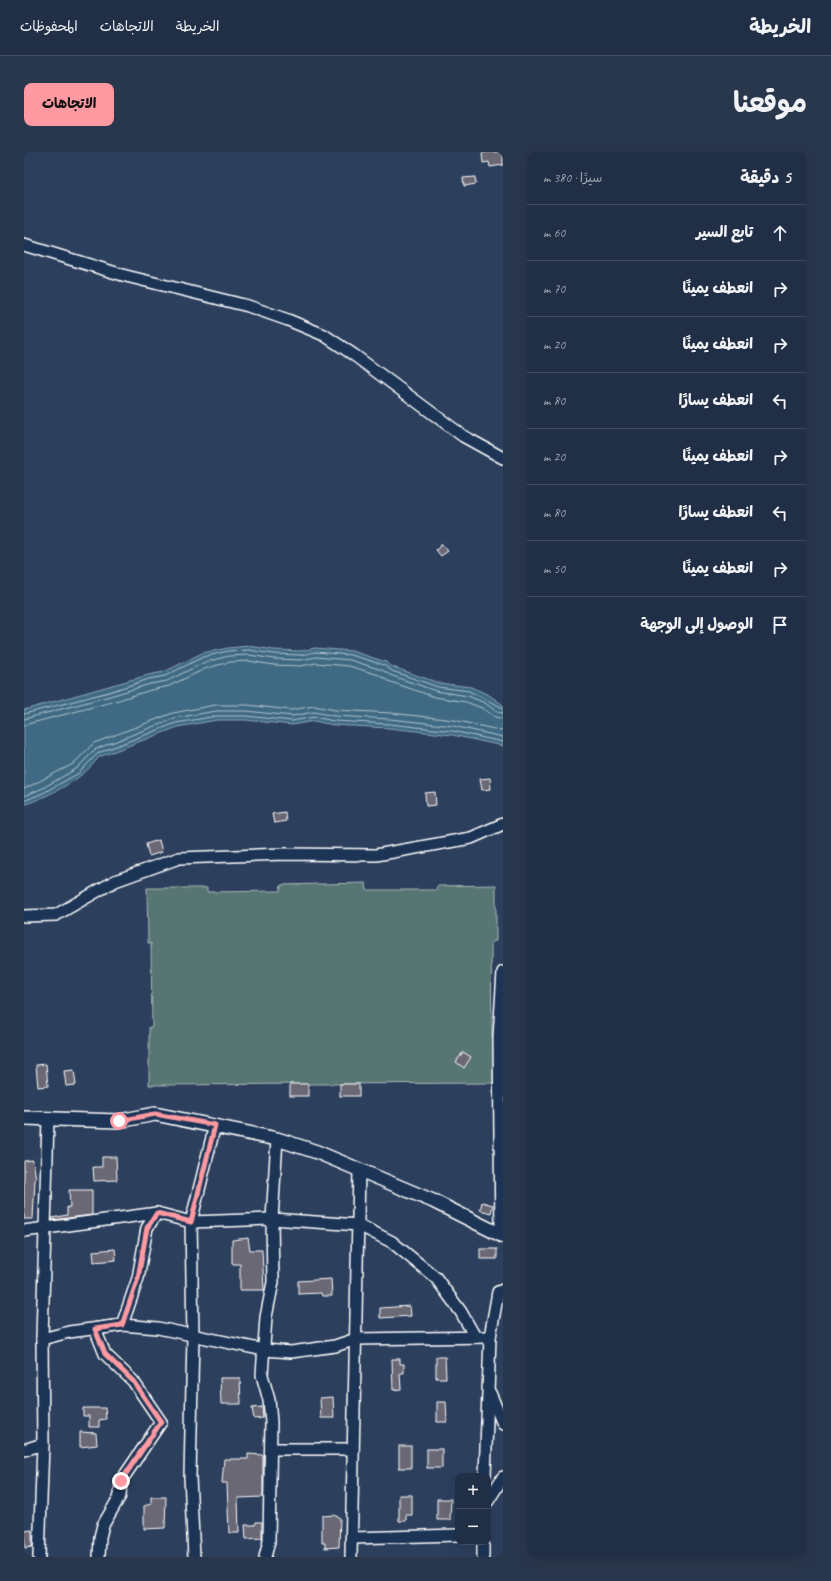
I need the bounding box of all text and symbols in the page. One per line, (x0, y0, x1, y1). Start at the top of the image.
text: الخريطة (749, 15, 811, 39)
text: المحفوظات (20, 18, 78, 35)
text: الاتجاهات (100, 18, 154, 35)
text: الخريطة (176, 18, 219, 35)
button: الاتجاهات (24, 83, 114, 126)
text: موقعنا (733, 85, 807, 120)
text: 5 دقيقة (740, 167, 791, 188)
text: سيرًا · 380 m (543, 170, 602, 186)
icon: ahead (769, 222, 791, 244)
text: تابع السير (696, 223, 753, 242)
text: 60 m (543, 225, 565, 241)
icon: right (769, 278, 791, 300)
text: انعطف يمينًا (682, 279, 753, 298)
text: 70 m (543, 281, 565, 297)
icon: right (769, 334, 791, 356)
text: انعطف يمينًا (682, 335, 753, 354)
text: 20 m (543, 337, 565, 353)
icon: left (769, 390, 791, 412)
text: انعطف يسارًا (678, 391, 753, 410)
text: 80 m (543, 393, 565, 409)
icon: right (769, 446, 791, 468)
text: انعطف يمينًا (682, 447, 753, 466)
text: 20 m (543, 449, 565, 465)
icon: left (769, 502, 791, 524)
text: انعطف يسارًا (678, 503, 753, 522)
text: 80 m (543, 505, 565, 521)
icon: right (769, 558, 791, 580)
text: انعطف يمينًا (682, 559, 753, 578)
text: 50 m (543, 561, 565, 577)
icon: arrive (769, 614, 791, 636)
text: الوصول إلى الوجهة (640, 615, 753, 634)
route start (110, 1112, 128, 1130)
route end (112, 1472, 130, 1490)
map controls (455, 1473, 491, 1545)
button: + (455, 1473, 491, 1509)
button: − (455, 1509, 491, 1545)

